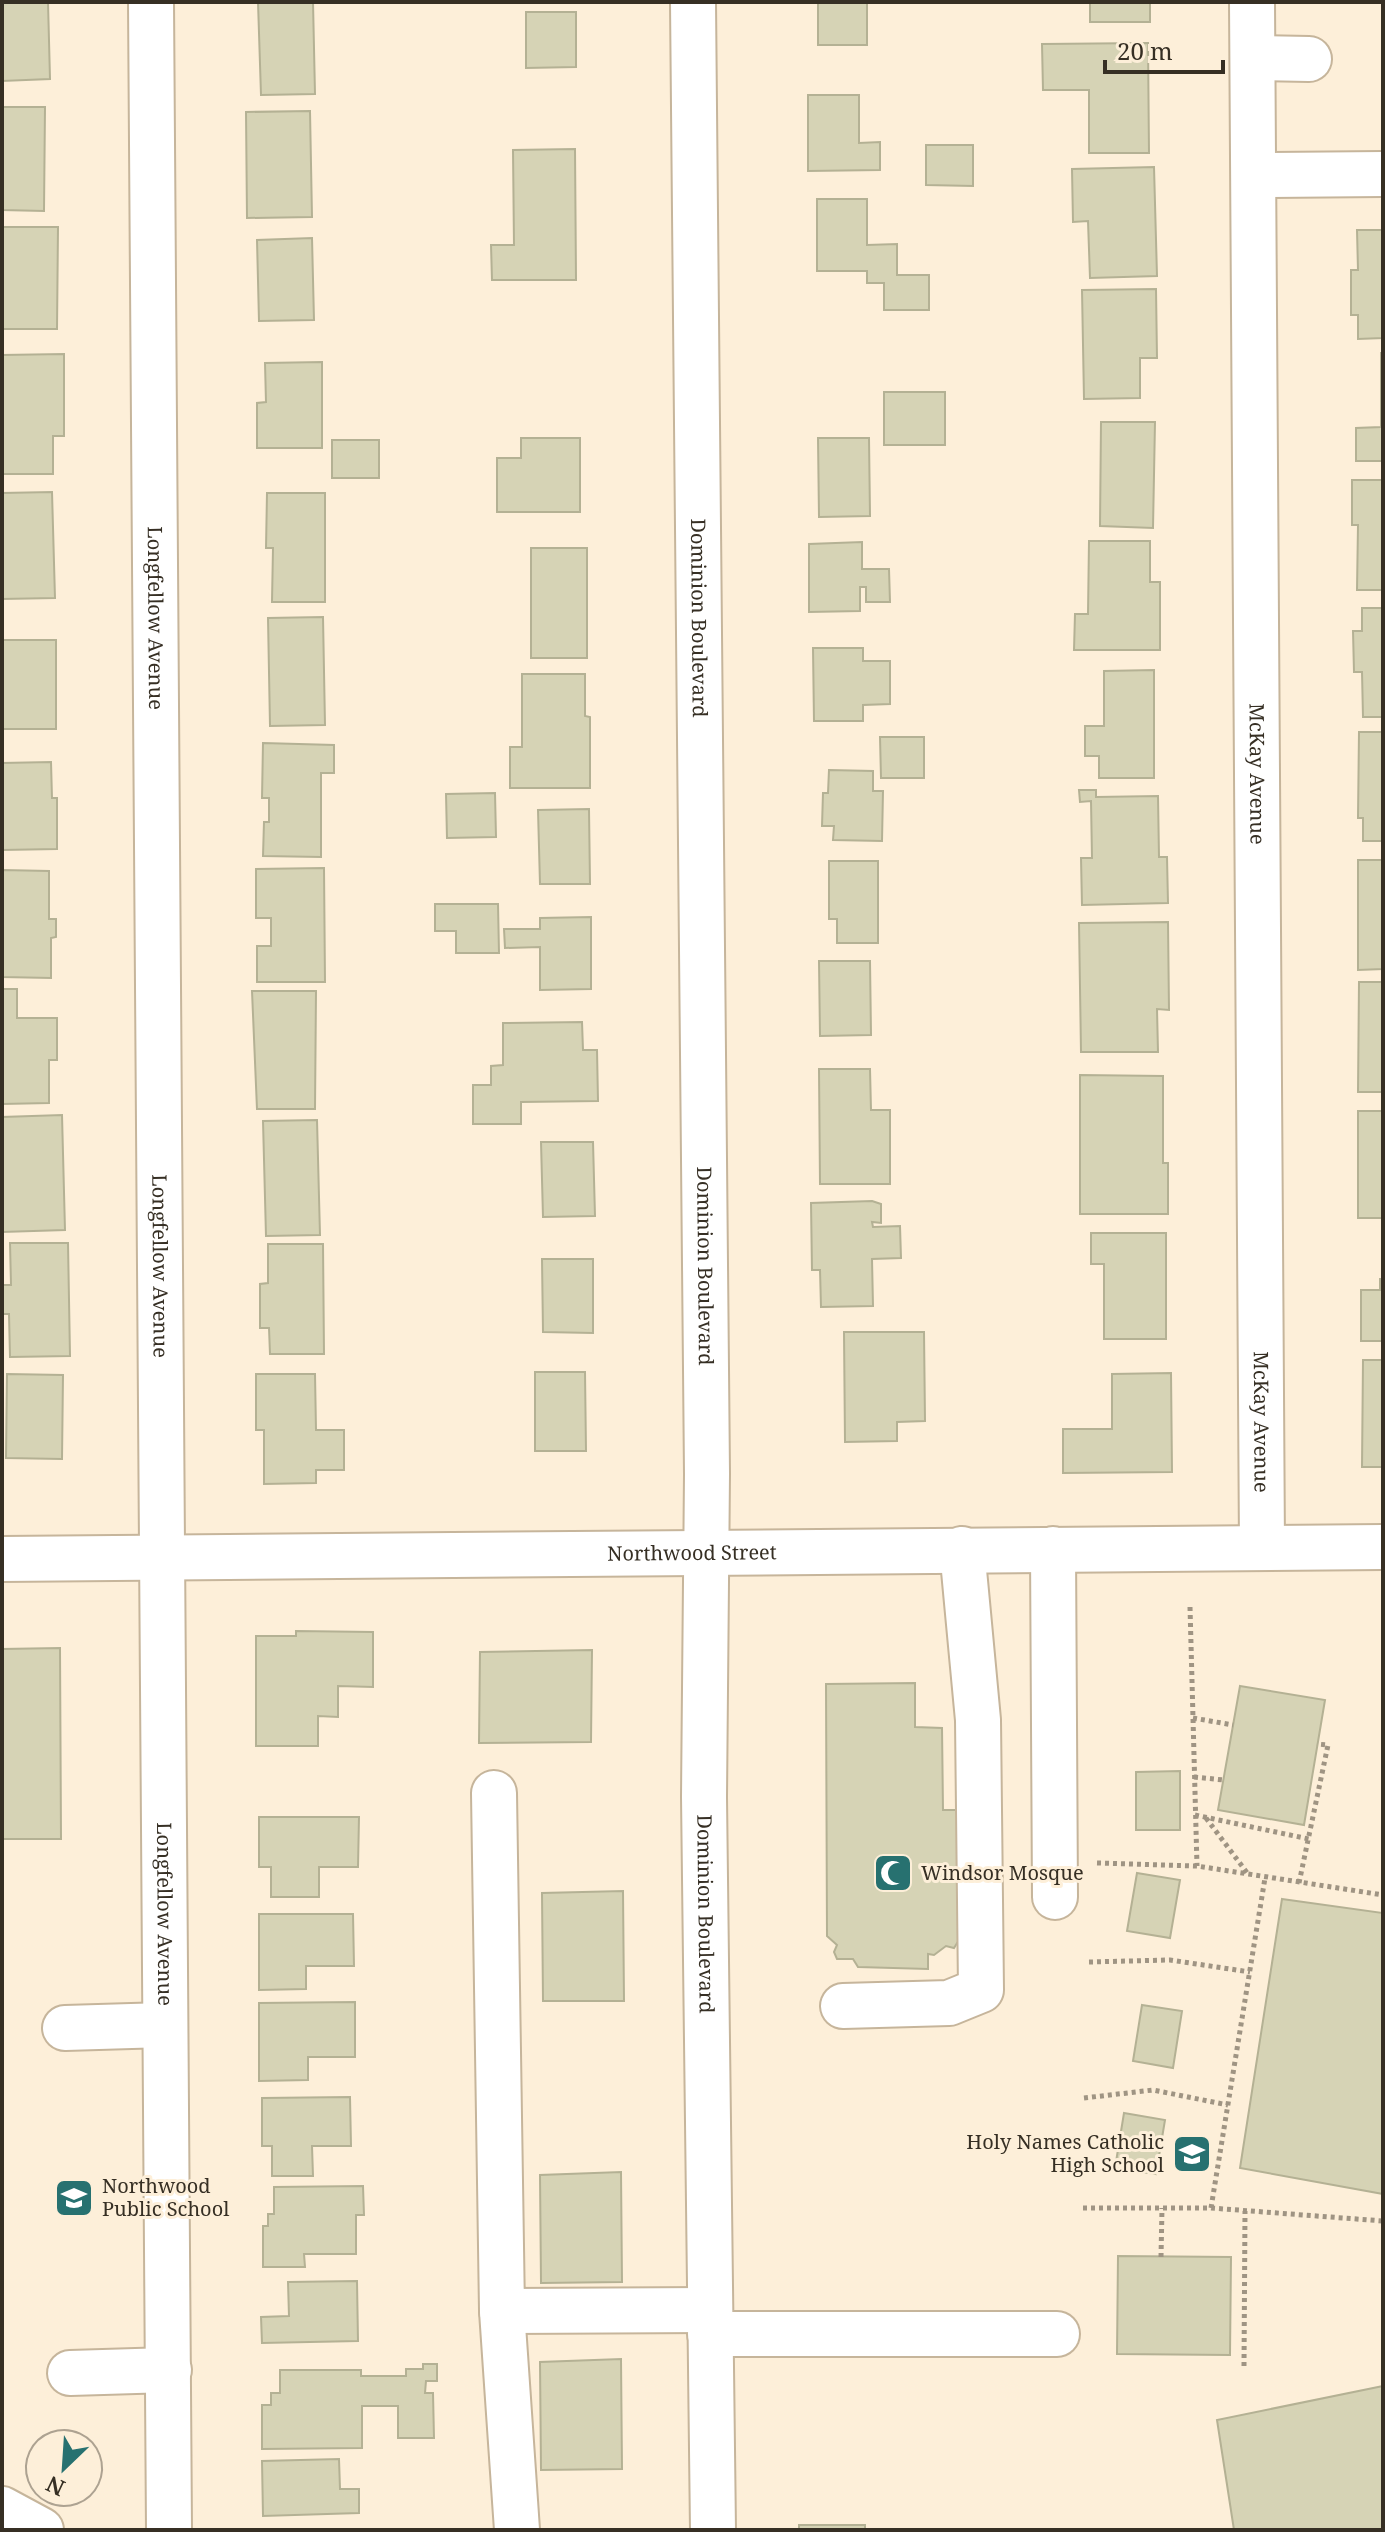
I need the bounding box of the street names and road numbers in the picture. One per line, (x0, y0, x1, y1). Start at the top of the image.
street label: Dominion Boulevard (685, 518, 714, 718)
street label: Longfellow Avenue (142, 526, 170, 710)
street label: McKay Avenue (1244, 703, 1271, 845)
street label: Dominion Boulevard (691, 1166, 720, 1366)
street label: Longfellow Avenue (146, 1174, 175, 1358)
street label: McKay Avenue (1248, 1351, 1276, 1493)
street label: Northwood Street (607, 1538, 777, 1567)
street label: Dominion Boulevard (691, 1814, 721, 2014)
street label: Longfellow Avenue (151, 1822, 179, 2006)

